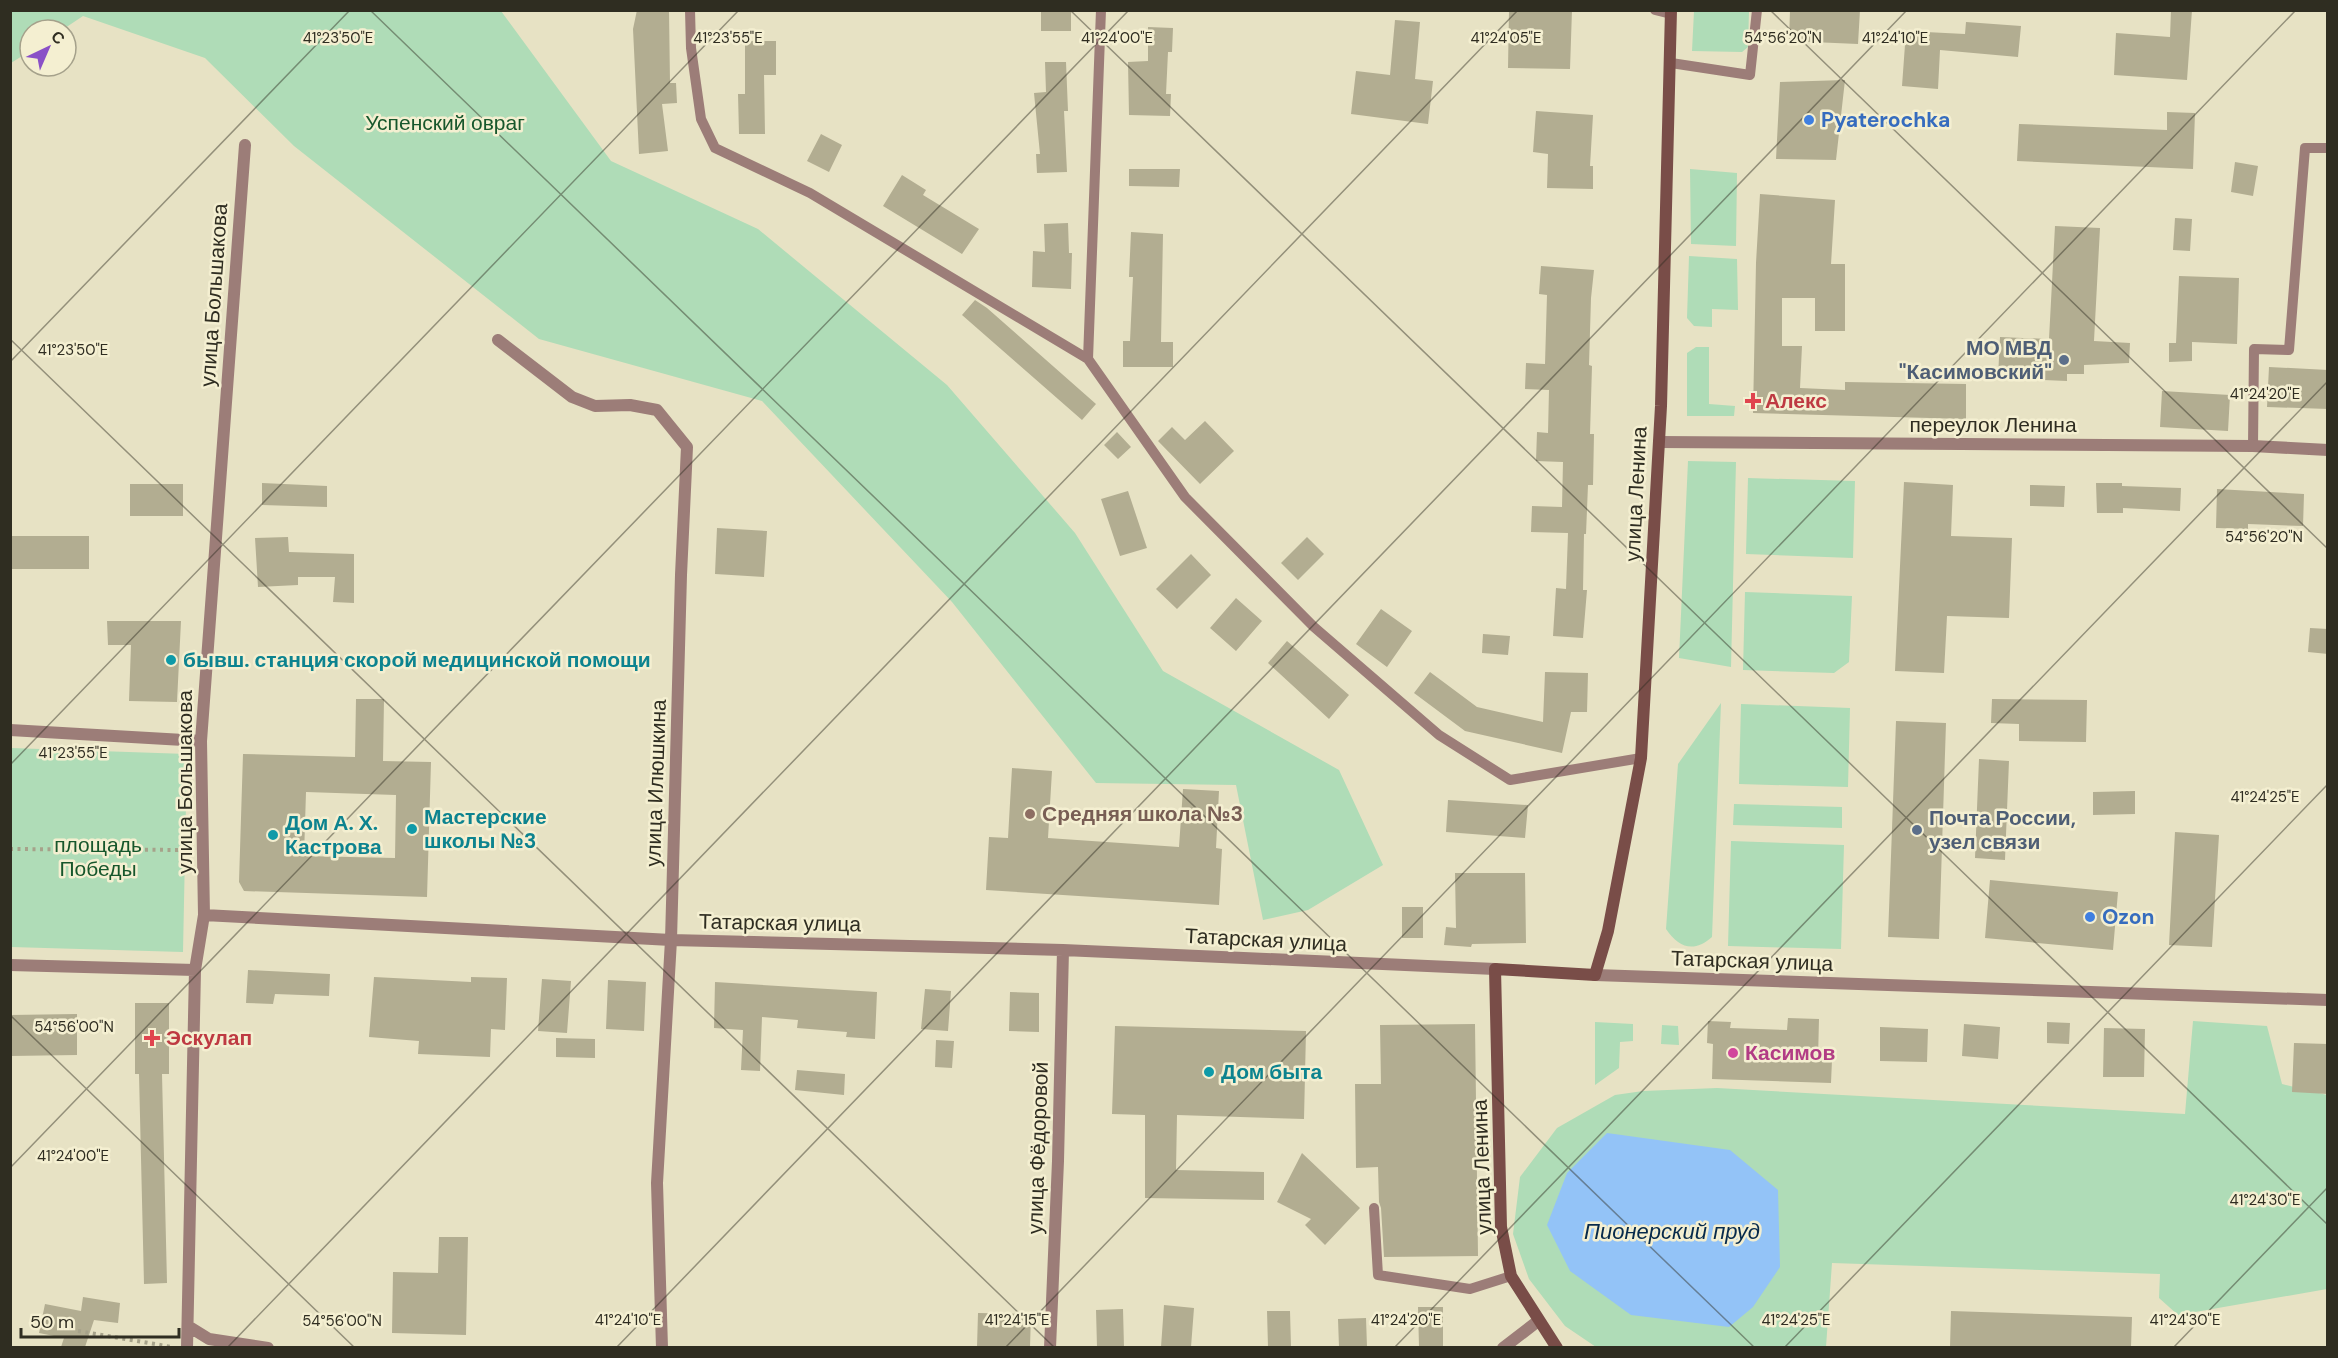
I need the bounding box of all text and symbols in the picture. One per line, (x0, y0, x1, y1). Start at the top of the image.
north arrow (18, 18, 78, 78)
text: С (47, 26, 70, 49)
text: 41°23'50"E (303, 28, 373, 48)
text: 41°23'55"E (693, 28, 763, 48)
text: 41°24'00"E (1081, 28, 1153, 48)
text: 41°24'05"E (1471, 28, 1541, 48)
text: 54°56'20"N (1744, 28, 1822, 48)
text: 41°24'10"E (1862, 28, 1928, 48)
place label: Pyaterochka (1821, 106, 1950, 134)
park label: Успенский овраг (365, 109, 525, 137)
marker: Pyaterochka (1802, 113, 1816, 127)
street label: улица Большакова (194, 202, 234, 388)
place label: МО МВД "Касимовский" (1899, 334, 2052, 386)
text: 41°23'50"E (38, 340, 108, 360)
marker: МО МВД "Касимовский" (2057, 353, 2071, 367)
text: 41°24'20"E (2230, 384, 2300, 404)
place label: Алекс (1765, 387, 1827, 415)
marker: Алекс (1746, 394, 1760, 408)
street label: переулок Ленина (1909, 411, 2077, 439)
street label: улица Ленина (1618, 425, 1654, 562)
text: 54°56'20"N (2225, 527, 2303, 547)
place label: бывш. станция скорой медицинской помощи (183, 646, 651, 674)
marker: бывш. станция скорой медицинской помощи (164, 653, 178, 667)
street label: улица Большакова (171, 690, 199, 874)
street label: улица Илюшкина (639, 699, 673, 867)
text: 41°23'55"E (38, 743, 108, 763)
text: 41°24'25"E (2230, 787, 2300, 807)
place label: Средняя школа №3 (1042, 800, 1243, 828)
place label: Мастерские школы №3 (424, 803, 547, 855)
place label: Почта России, узел связи (1929, 804, 2076, 856)
marker: Средняя школа №3 (1023, 807, 1037, 821)
place label: Дом А. Х. Кастрова (285, 809, 382, 861)
marker: Мастерские школы №3 (405, 822, 419, 836)
marker: Почта России, узел связи (1910, 823, 1924, 837)
marker: Дом А. Х. Кастрова (266, 828, 280, 842)
park label: площадь Победы (54, 831, 142, 883)
place label: Ozon (2102, 903, 2155, 931)
street label: Татарская улица (699, 908, 862, 938)
marker: Ozon (2083, 910, 2097, 924)
street label: Татарская улица (1184, 922, 1348, 958)
street label: Татарская улица (1670, 944, 1834, 978)
text: 54°56'00"N (34, 1017, 114, 1037)
place label: Эскулап (166, 1024, 252, 1052)
marker: Эскулап (143, 1029, 161, 1047)
place label: Касимов (1745, 1039, 1835, 1067)
marker: Касимов (1726, 1046, 1740, 1060)
place label: Дом быта (1221, 1058, 1322, 1086)
street label: улица Фёдоровой (1021, 1061, 1055, 1235)
marker: Дом быта (1202, 1065, 1216, 1079)
street label: улица Ленина (1466, 1099, 1498, 1235)
text: 41°24'00"E (37, 1146, 109, 1166)
text: 41°24'30"E (2230, 1190, 2300, 1210)
water label: Пионерский пруд (1584, 1217, 1760, 1246)
scale bar (21, 1301, 178, 1339)
text: 50 m (30, 1310, 74, 1334)
text: 41°24'10"E (595, 1310, 661, 1330)
text: 41°24'15"E (984, 1310, 1050, 1330)
text: 41°24'20"E (1371, 1310, 1441, 1330)
text: 41°24'25"E (1761, 1310, 1831, 1330)
text: 41°24'30"E (2150, 1310, 2220, 1330)
text: 54°56'00"N (302, 1311, 382, 1331)

